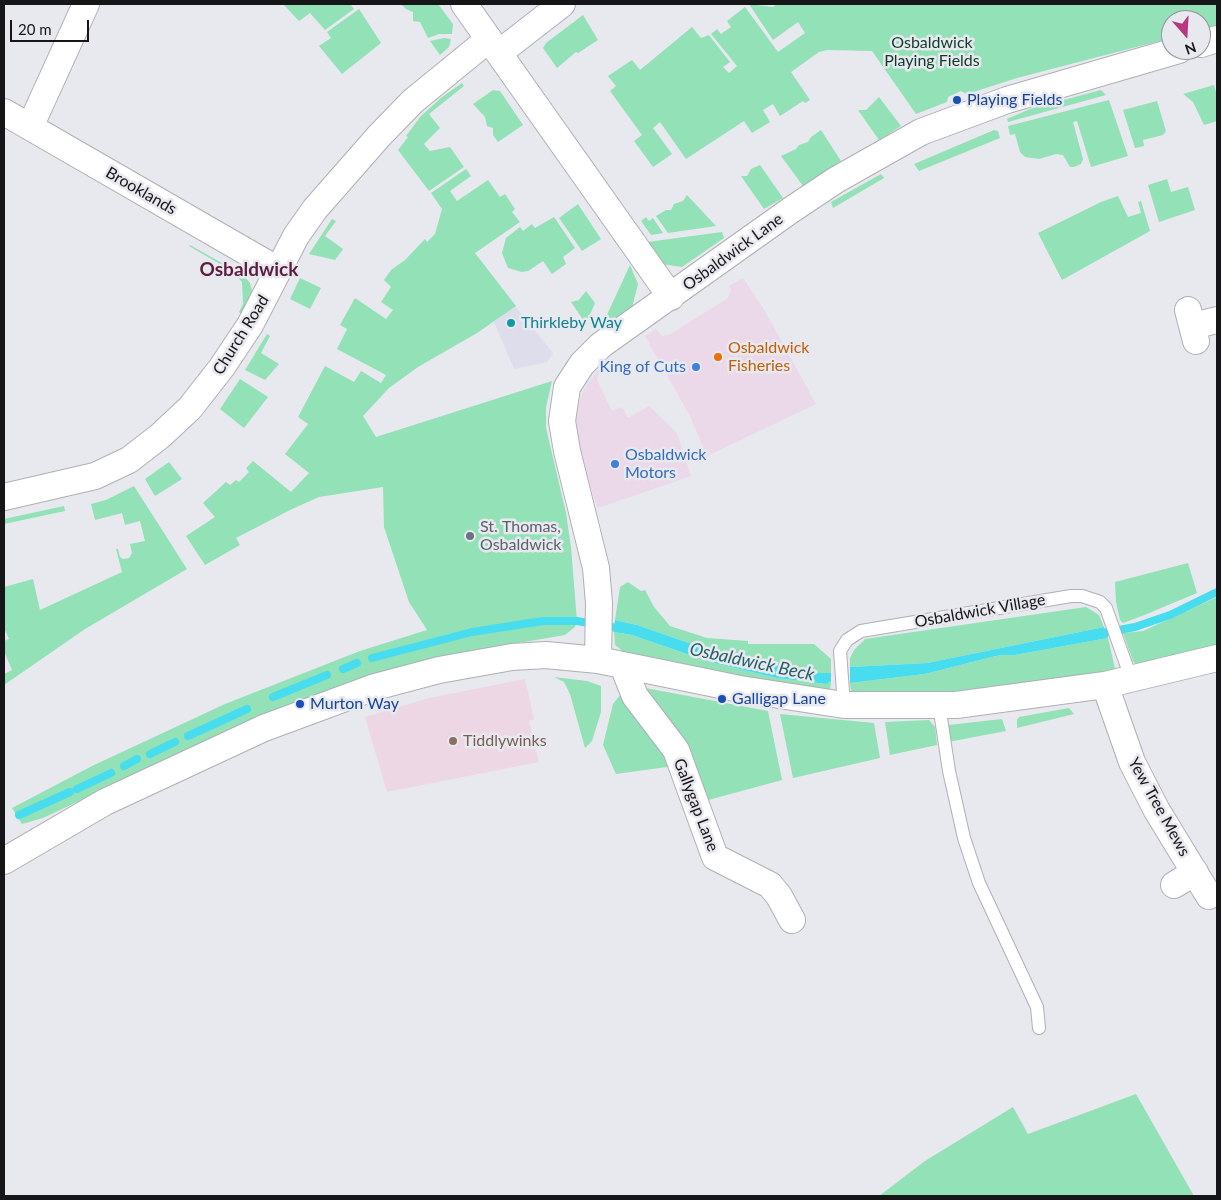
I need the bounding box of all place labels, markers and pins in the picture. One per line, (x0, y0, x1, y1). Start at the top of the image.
place label: Playing Fields (967, 90, 1062, 110)
marker: Playing Fields (951, 94, 963, 106)
place label: Thirkleby Way (521, 313, 622, 333)
marker: Thirkleby Way (505, 317, 517, 329)
place label: Osbaldwick Fisheries (728, 338, 809, 376)
marker: Osbaldwick Fisheries (712, 351, 724, 363)
place label: King of Cuts (599, 357, 686, 377)
marker: King of Cuts (690, 361, 702, 373)
place label: Osbaldwick Motors (625, 445, 706, 483)
marker: Osbaldwick Motors (609, 458, 621, 470)
place label: St. Thomas, Osbaldwick (480, 517, 561, 555)
marker: St. Thomas, Osbaldwick (464, 530, 476, 542)
place label: Galligap Lane (732, 689, 826, 709)
marker: Galligap Lane (716, 693, 728, 705)
place label: Murton Way (310, 694, 399, 714)
marker: Murton Way (294, 698, 306, 710)
place label: Tiddlywinks (463, 731, 547, 751)
marker: Tiddlywinks (447, 735, 459, 747)

